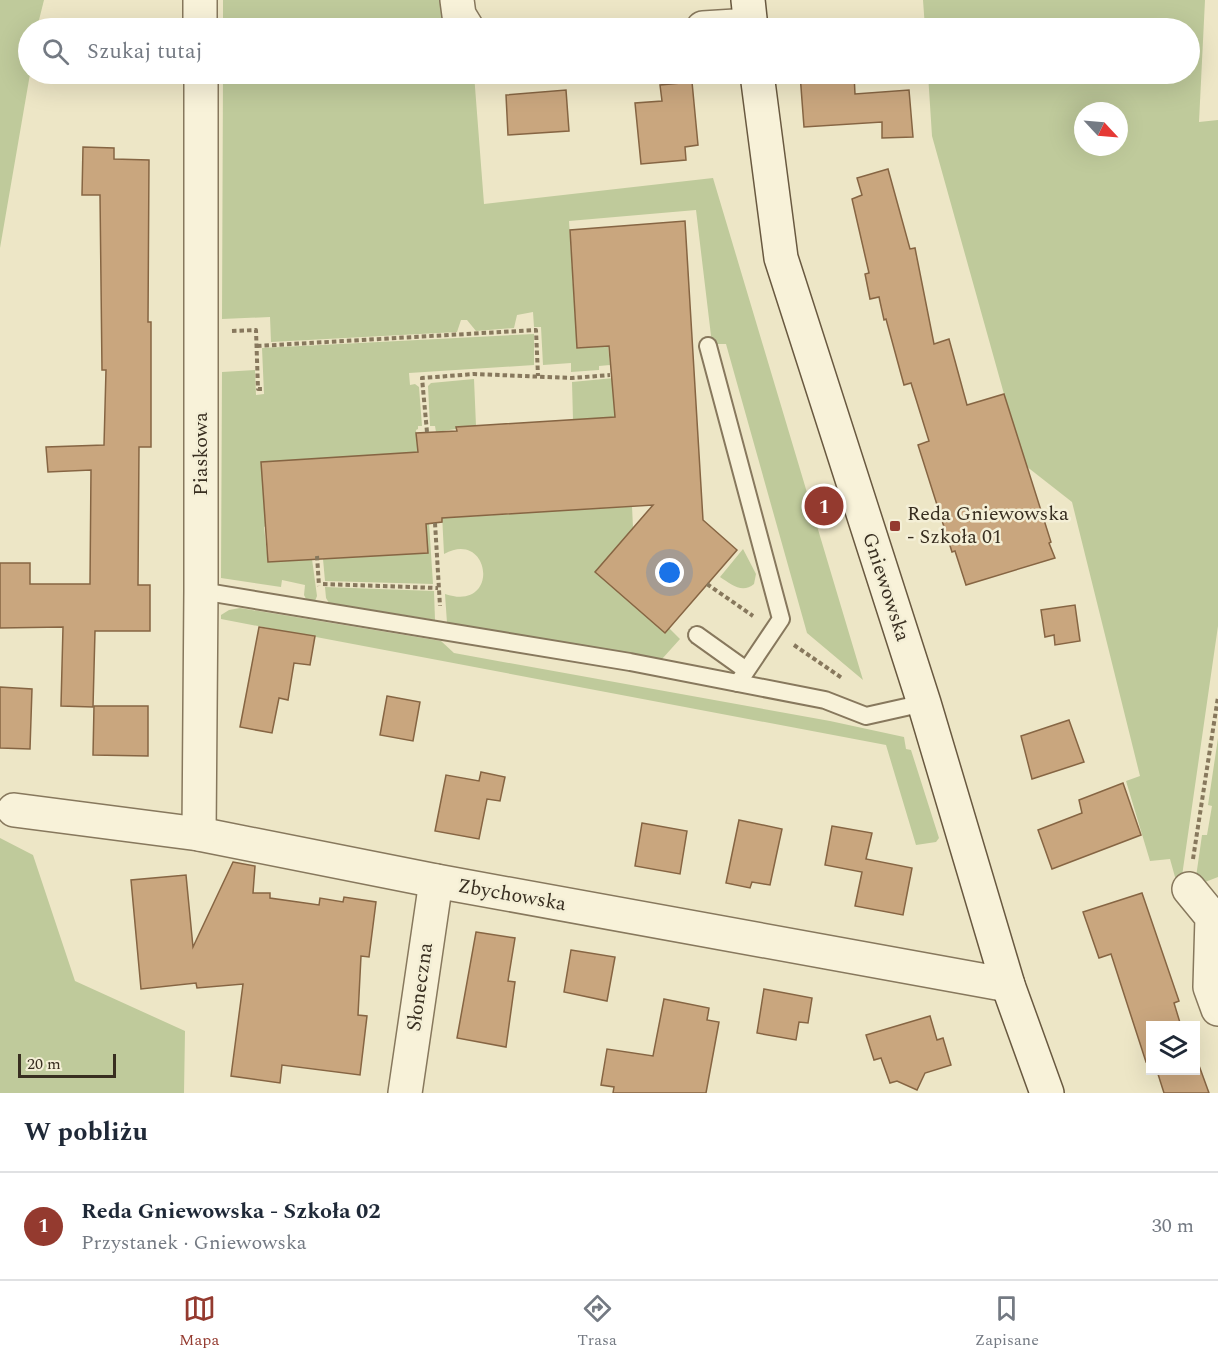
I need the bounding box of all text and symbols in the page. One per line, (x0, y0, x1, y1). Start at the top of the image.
search box (18, 18, 1200, 84)
icon: search (39, 35, 72, 68)
text: Szukaj tutaj (87, 35, 203, 68)
north arrow (1074, 102, 1128, 156)
street label: Piaskowa (186, 412, 216, 496)
pin: 1 (804, 484, 844, 528)
place label: Reda Gniewowska - Szkoła 01 (907, 499, 1069, 552)
marker: Reda Gniewowska - Szkoła 01 (888, 519, 902, 533)
street label: Gniewowska (854, 529, 918, 646)
your location (655, 558, 684, 587)
street label: Zbychowska (455, 871, 569, 919)
street label: Słoneczna (399, 941, 441, 1033)
map controls (1146, 1021, 1200, 1075)
button: layers (1146, 1021, 1200, 1075)
scale bar (18, 1051, 116, 1078)
text: 20 m (27, 1052, 61, 1076)
text: W pobliżu (24, 1112, 148, 1152)
text: Reda Gniewowska - Szkoła 02 (81, 1195, 381, 1228)
text: 1 (38, 1211, 49, 1241)
text: 30 m (1152, 1211, 1194, 1241)
text: Przystanek · Gniewowska (81, 1228, 307, 1258)
tab: Mapa (179, 1292, 219, 1352)
tab: Trasa (577, 1292, 617, 1352)
tab: Zapisane (975, 1292, 1039, 1352)

